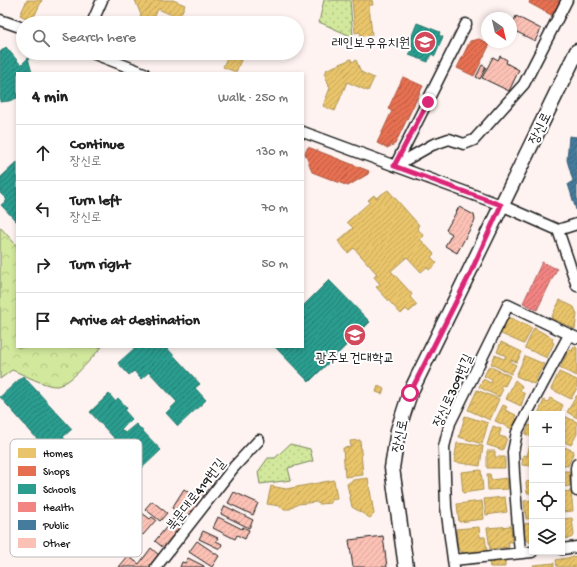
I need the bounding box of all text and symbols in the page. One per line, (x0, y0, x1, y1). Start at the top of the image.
north arrow (481, 12, 517, 48)
search box (16, 16, 304, 60)
icon: search (30, 27, 52, 49)
text: Search here (62, 29, 136, 47)
school or university icon: 레인보우유치원 (412, 29, 438, 55)
place label: 레인보우유치원 (331, 36, 410, 53)
text: 4 min (32, 88, 68, 108)
text: Walk · 250 m (218, 91, 288, 106)
route end (419, 93, 437, 111)
street label: 장신로 (526, 110, 556, 148)
text: Continue (70, 136, 124, 154)
icon: ahead (32, 142, 54, 164)
text: 130 m (256, 145, 288, 160)
text: 장신로 (70, 155, 101, 170)
text: Turn left (70, 192, 121, 210)
icon: left (32, 198, 54, 220)
text: 70 m (262, 201, 288, 216)
text: 장신로 (70, 211, 101, 226)
icon: right (32, 254, 54, 276)
text: Turn right (70, 256, 130, 274)
text: 50 m (261, 257, 288, 272)
icon: arrive (32, 310, 54, 332)
text: Arrive at destination (70, 312, 200, 330)
school or university icon: 광주보건대학교 (342, 322, 368, 348)
place label: 광주보건대학교 (316, 351, 394, 368)
street label: 장신로309번길 (431, 351, 478, 430)
route start (401, 384, 419, 402)
map controls (529, 411, 565, 555)
button: + (529, 411, 565, 447)
street label: 장신로 (390, 418, 413, 455)
legend (10, 439, 142, 557)
button: − (529, 447, 565, 483)
text: Homes (43, 449, 73, 461)
street label: 북문대로419번길 (164, 455, 231, 535)
text: Shops (43, 467, 70, 479)
button: locate (529, 483, 565, 519)
text: Schools (43, 485, 77, 497)
text: Health (43, 503, 74, 515)
button: layers (529, 519, 565, 555)
text: Public (42, 521, 70, 533)
text: Other (43, 539, 71, 551)

